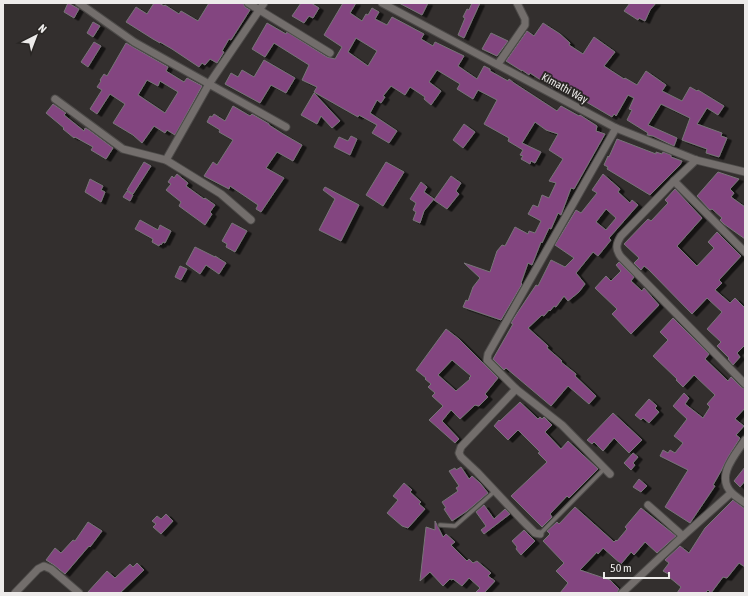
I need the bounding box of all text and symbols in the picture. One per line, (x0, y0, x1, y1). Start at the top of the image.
north arrow (16, 16, 56, 56)
text: N (36, 22, 49, 35)
street label: Kimathi Way (540, 70, 591, 106)
scale bar (604, 554, 669, 580)
text: 50 m (610, 561, 632, 575)

